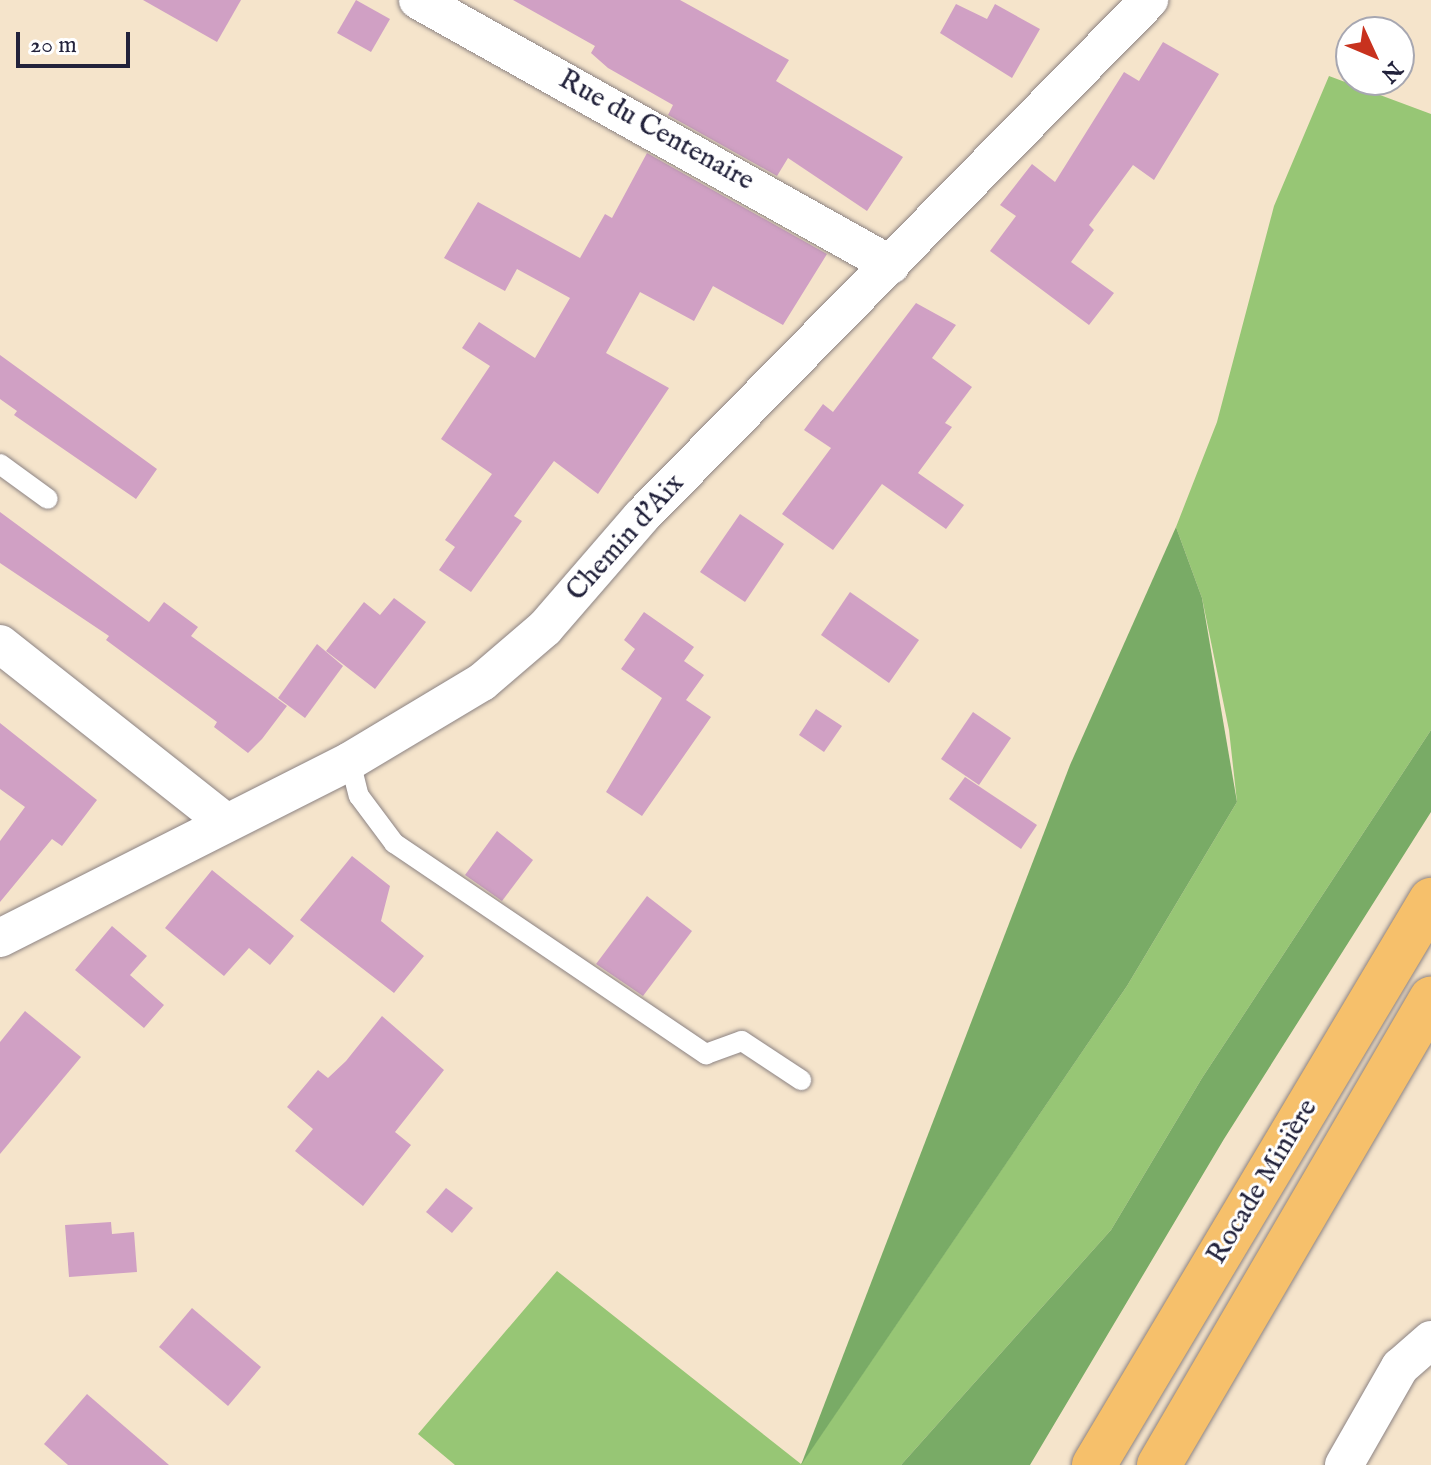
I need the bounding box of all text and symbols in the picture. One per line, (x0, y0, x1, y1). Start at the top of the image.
scale bar (20, 16, 134, 66)
north arrow (1335, 16, 1415, 96)
text: 20 m (30, 30, 77, 61)
text: N (1374, 55, 1408, 88)
street label: Rue du Centenaire (553, 63, 759, 199)
street label: Chemin d'Aix (560, 468, 692, 608)
street label: Rocade Minière (1201, 1093, 1325, 1271)

